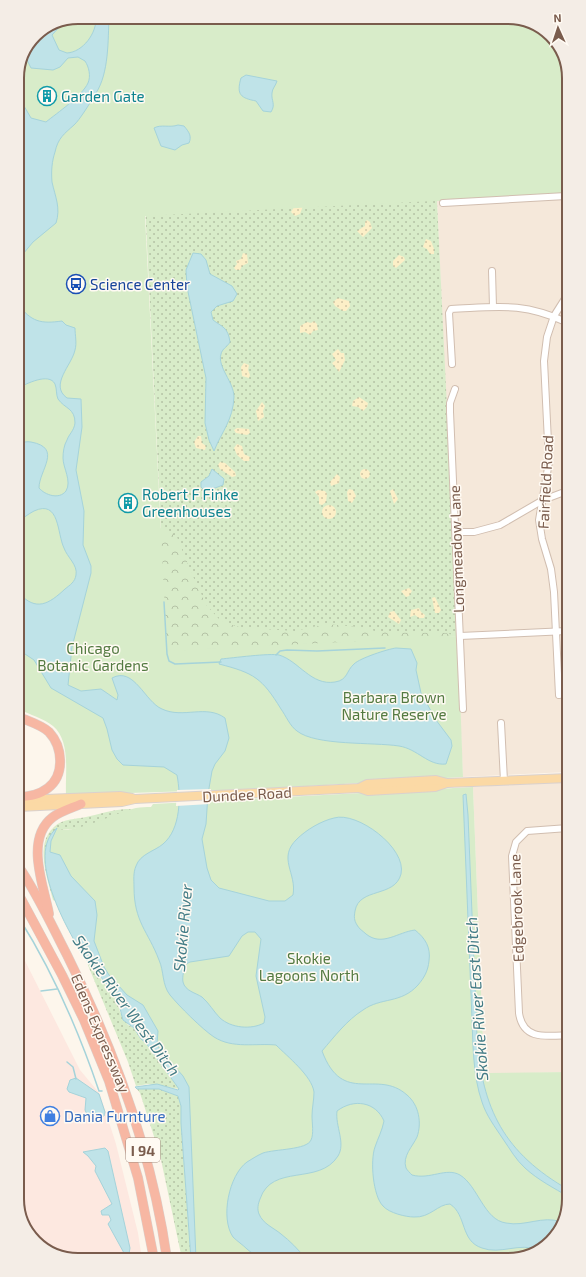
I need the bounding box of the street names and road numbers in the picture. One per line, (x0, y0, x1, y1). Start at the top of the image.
street label: Fairfield Road (534, 435, 556, 529)
street label: Longmeadow Lane (445, 485, 467, 613)
street label: Dundee Road (202, 783, 292, 805)
street label: Edgebrook Lane (505, 854, 527, 962)
street label: Edens Expressway (68, 971, 134, 1095)
road number: I 94 (126, 1138, 160, 1162)

